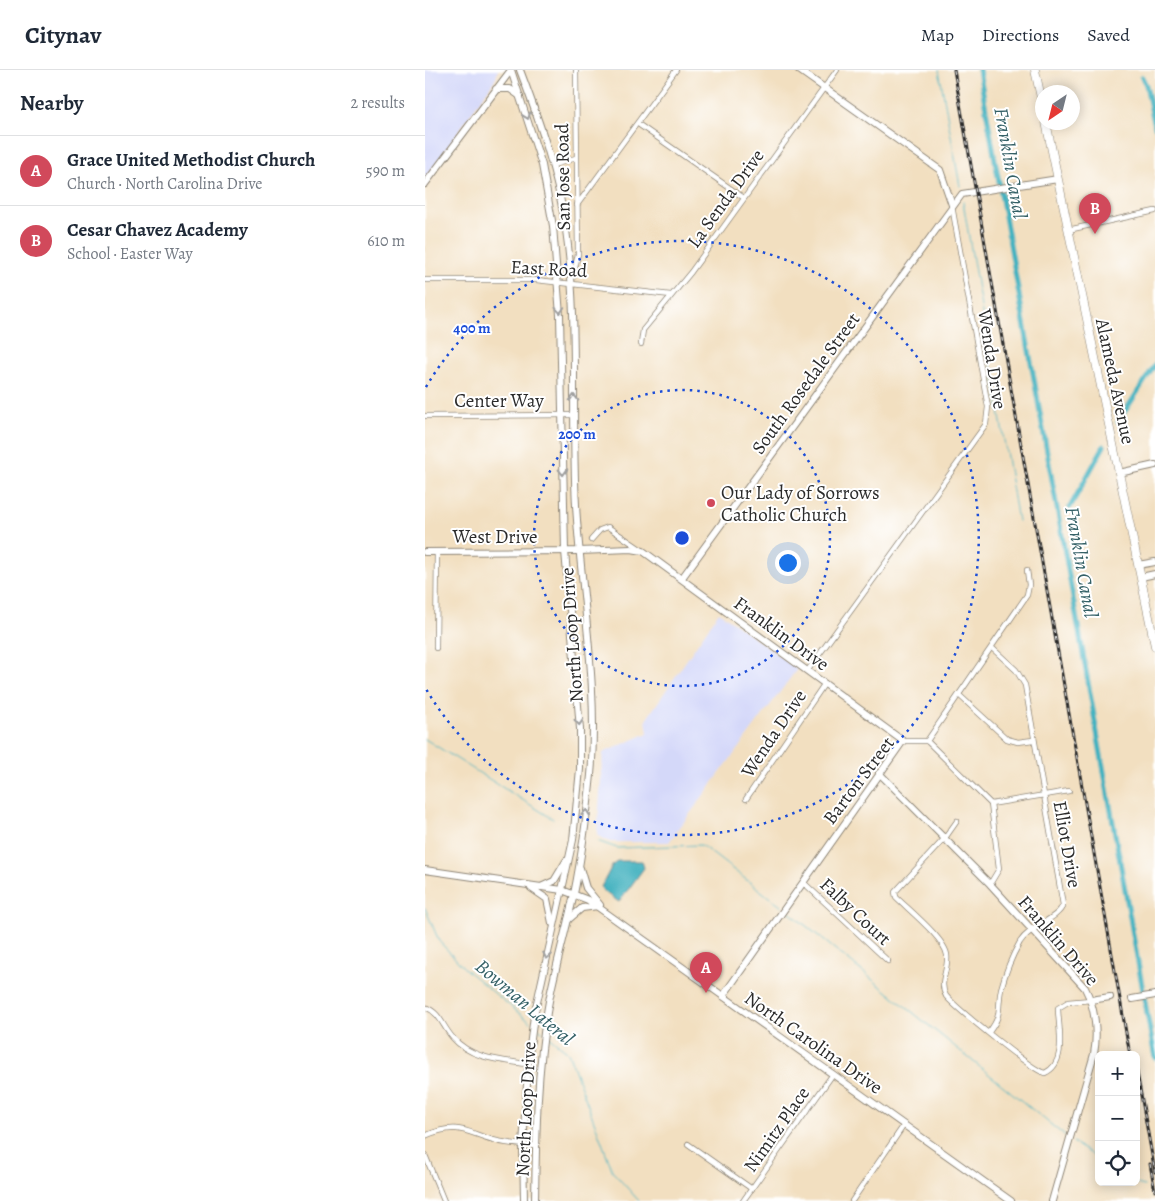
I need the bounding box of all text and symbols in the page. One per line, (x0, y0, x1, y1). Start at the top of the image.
text: Citynav (25, 19, 101, 51)
text: Map (921, 23, 954, 47)
text: Directions (982, 23, 1059, 47)
text: Saved (1087, 23, 1130, 47)
north arrow (1035, 85, 1080, 130)
text: Nearby (20, 89, 83, 117)
text: 2 results (350, 92, 405, 114)
water label: Franklin Canal (987, 105, 1034, 221)
one-way arrow (521, 111, 531, 120)
street label: San Jose Road (549, 122, 577, 231)
street label: La Senda Drive (681, 144, 771, 253)
text: Grace United Methodist Church (67, 147, 315, 173)
text: A (31, 160, 41, 182)
text: 590 m (366, 160, 405, 182)
text: Church · North Carolina Drive (67, 173, 262, 195)
pin: B (1079, 193, 1111, 234)
text: Cesar Chavez Academy (67, 217, 248, 243)
text: B (31, 230, 41, 252)
text: 610 m (367, 230, 405, 252)
text: School · Easter Way (67, 243, 193, 265)
street label: East Road (510, 254, 589, 284)
one-way arrow (554, 306, 565, 314)
street label: Wenda Drive (971, 306, 1013, 411)
street label: South Rosedale Street (746, 308, 866, 460)
street label: Alameda Avenue (1089, 315, 1141, 446)
text: 400 m (453, 318, 491, 338)
street label: Center Way (454, 388, 544, 414)
one-way arrow (568, 394, 579, 402)
text: 200 m (558, 424, 596, 444)
one-way arrow (558, 469, 568, 477)
place label: Our Lady of Sorrows Catholic Church (721, 480, 880, 528)
marker: Our Lady of Sorrows Catholic Church (705, 497, 717, 509)
water label: Franklin Canal (1058, 504, 1105, 620)
street label: West Drive (451, 524, 538, 550)
centre of rings (673, 529, 691, 547)
your location (775, 550, 801, 576)
street label: North Loop Drive (554, 567, 590, 703)
street label: Franklin Drive (728, 590, 834, 677)
street label: Wenda Drive (734, 685, 813, 783)
one-way arrow (574, 718, 585, 726)
street label: Barton Street (817, 731, 901, 830)
street label: Elliot Drive (1047, 799, 1087, 890)
one-way arrow (581, 809, 592, 817)
street label: Falby Court (814, 872, 897, 952)
street label: Franklin Drive (1012, 890, 1105, 991)
one-way arrow (542, 951, 552, 960)
pin: A (690, 952, 722, 993)
water label: Bowman Lateral (469, 953, 580, 1052)
street label: North Carolina Drive (739, 985, 888, 1100)
street label: North Loop Drive (509, 1041, 543, 1177)
map controls (1095, 1051, 1140, 1186)
button: + (1095, 1051, 1140, 1096)
street label: Nimitz Place (738, 1082, 816, 1178)
button: − (1095, 1096, 1140, 1141)
button: locate (1095, 1141, 1140, 1186)

